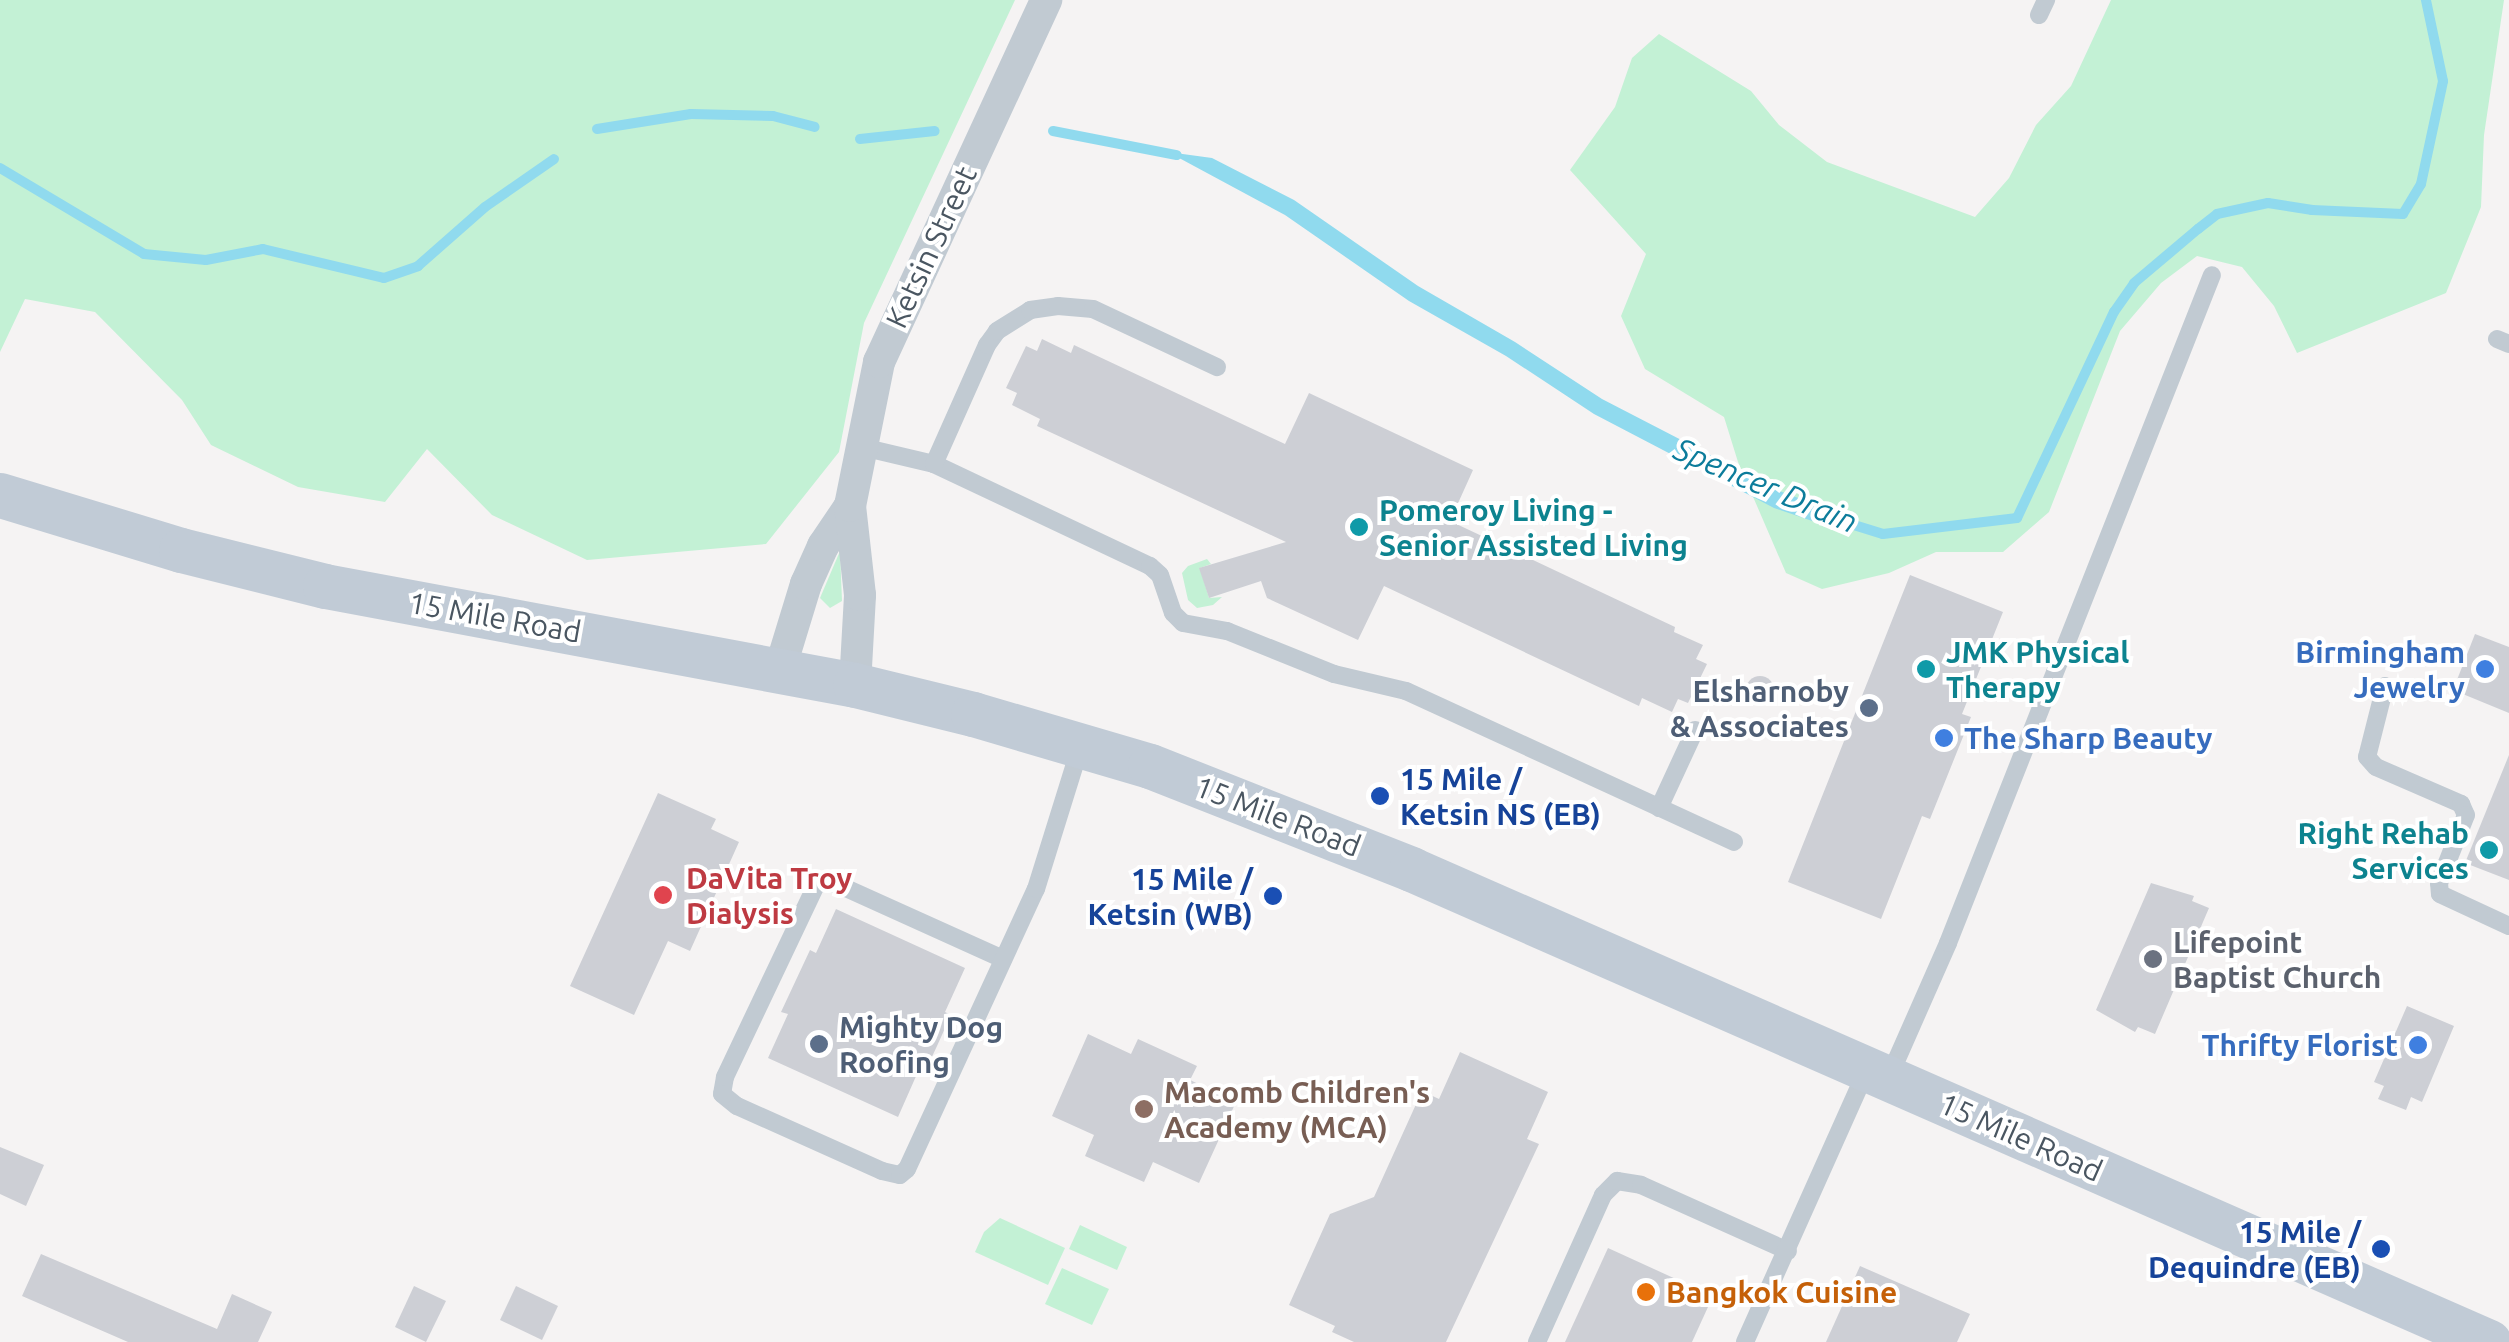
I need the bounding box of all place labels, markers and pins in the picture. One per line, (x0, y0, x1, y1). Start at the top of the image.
place label: Pomeroy Living - Senior Assisted Living (1379, 492, 1688, 562)
marker: Pomeroy Living - Senior Assisted Living (1348, 516, 1370, 538)
place label: JMK Physical Therapy (1946, 634, 2129, 704)
place label: Birmingham Jewelry (2295, 634, 2465, 704)
marker: JMK Physical Therapy (1915, 658, 1937, 680)
marker: Birmingham Jewelry (2474, 658, 2496, 680)
place label: Elsharnoby & Associates (1670, 673, 1849, 744)
marker: Elsharnoby & Associates (1858, 697, 1880, 719)
place label: The Sharp Beauty (1964, 720, 2212, 756)
marker: The Sharp Beauty (1933, 727, 1955, 749)
place label: 15 Mile / Ketsin NS (EB) (1400, 761, 1601, 832)
marker: 15 Mile / Ketsin NS (EB) (1369, 785, 1391, 807)
place label: Right Rehab Services (2298, 815, 2469, 886)
marker: Right Rehab Services (2478, 839, 2500, 861)
place label: DaVita Troy Dialysis (686, 860, 852, 930)
place label: 15 Mile / Ketsin (WB) (1088, 861, 1253, 932)
marker: DaVita Troy Dialysis (650, 882, 676, 908)
marker: 15 Mile / Ketsin (WB) (1262, 885, 1284, 907)
place label: Lifepoint Baptist Church (2173, 924, 2381, 994)
marker: Lifepoint Baptist Church (2142, 948, 2164, 970)
place label: Mighty Dog Roofing (839, 1009, 1003, 1080)
place label: Thrifty Florist (2201, 1027, 2398, 1063)
marker: Mighty Dog Roofing (808, 1033, 830, 1055)
marker: Thrifty Florist (2407, 1034, 2429, 1056)
place label: Macomb Children's Academy (MCA) (1164, 1074, 1430, 1144)
marker: Macomb Children's Academy (MCA) (1133, 1098, 1155, 1120)
place label: 15 Mile / Dequindre (EB) (2148, 1214, 2361, 1284)
marker: 15 Mile / Dequindre (EB) (2370, 1238, 2392, 1260)
place label: Bangkok Cuisine (1666, 1274, 1897, 1310)
marker: Bangkok Cuisine (1635, 1281, 1657, 1303)

